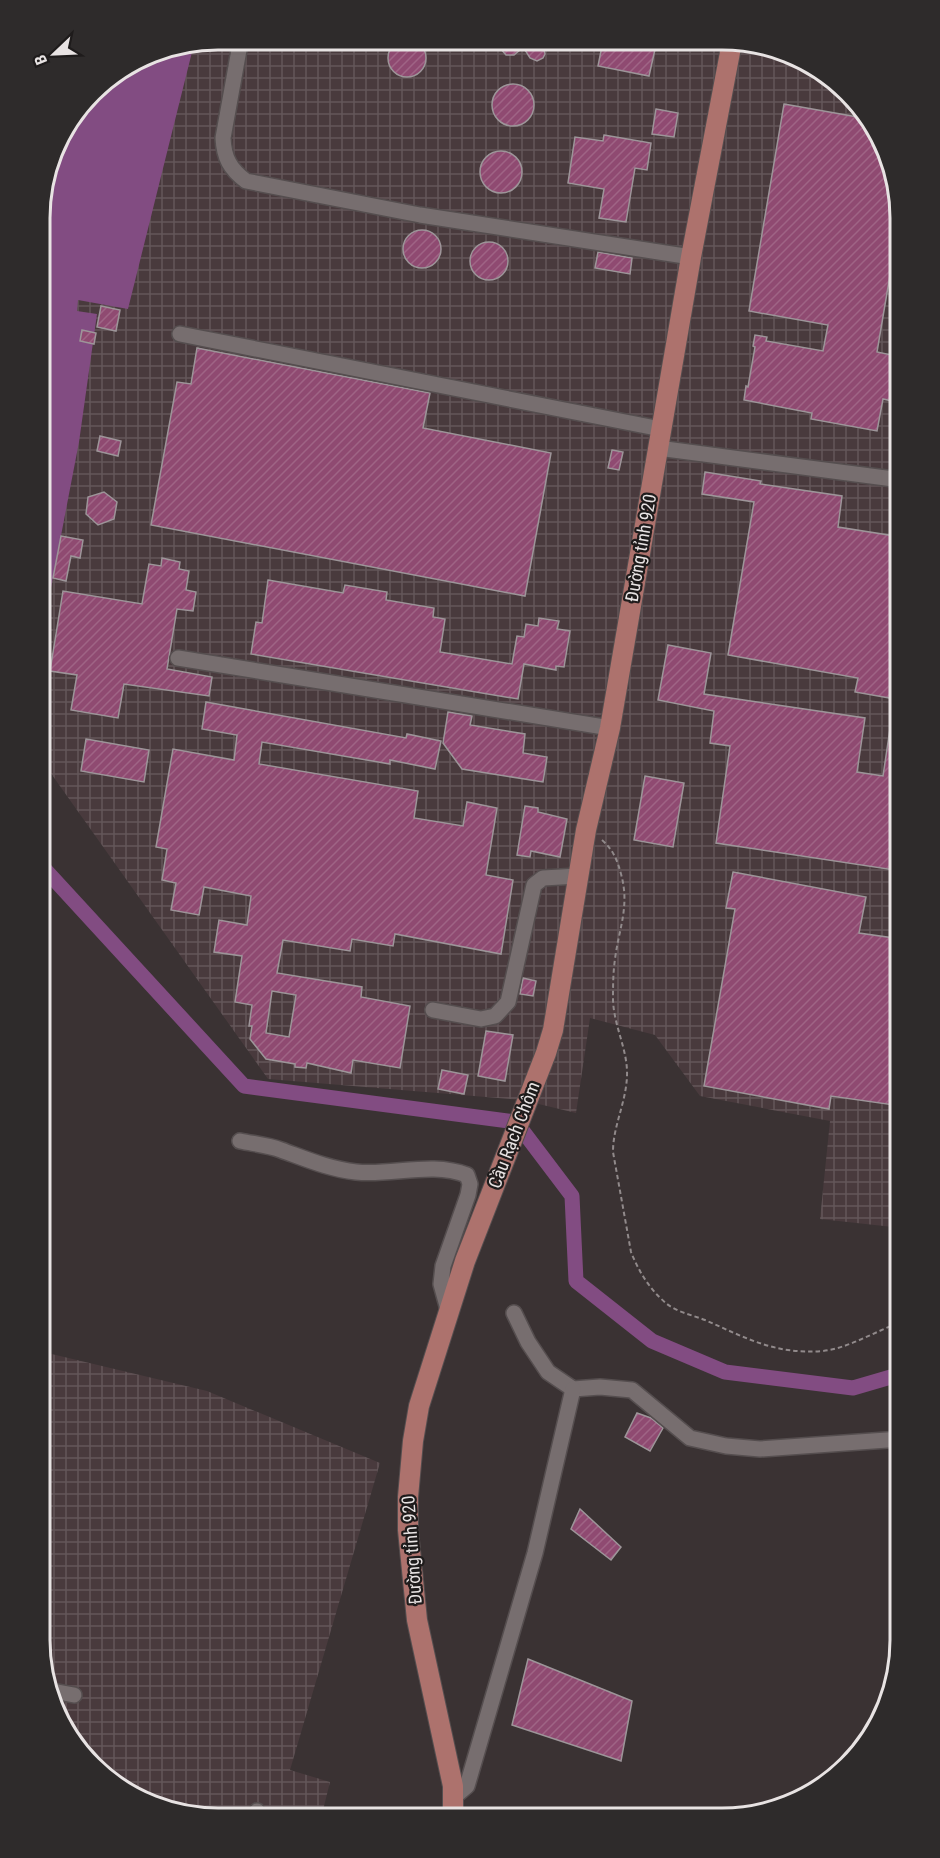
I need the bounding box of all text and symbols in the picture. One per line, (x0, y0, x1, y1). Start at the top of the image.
north arrow (24, 24, 84, 84)
text: B (30, 52, 51, 68)
street label: Đường tỉnh 920 (621, 492, 660, 603)
street label: Cầu Rạch Chôm (484, 1079, 543, 1191)
street label: Đường tỉnh 920 (397, 1495, 426, 1605)

